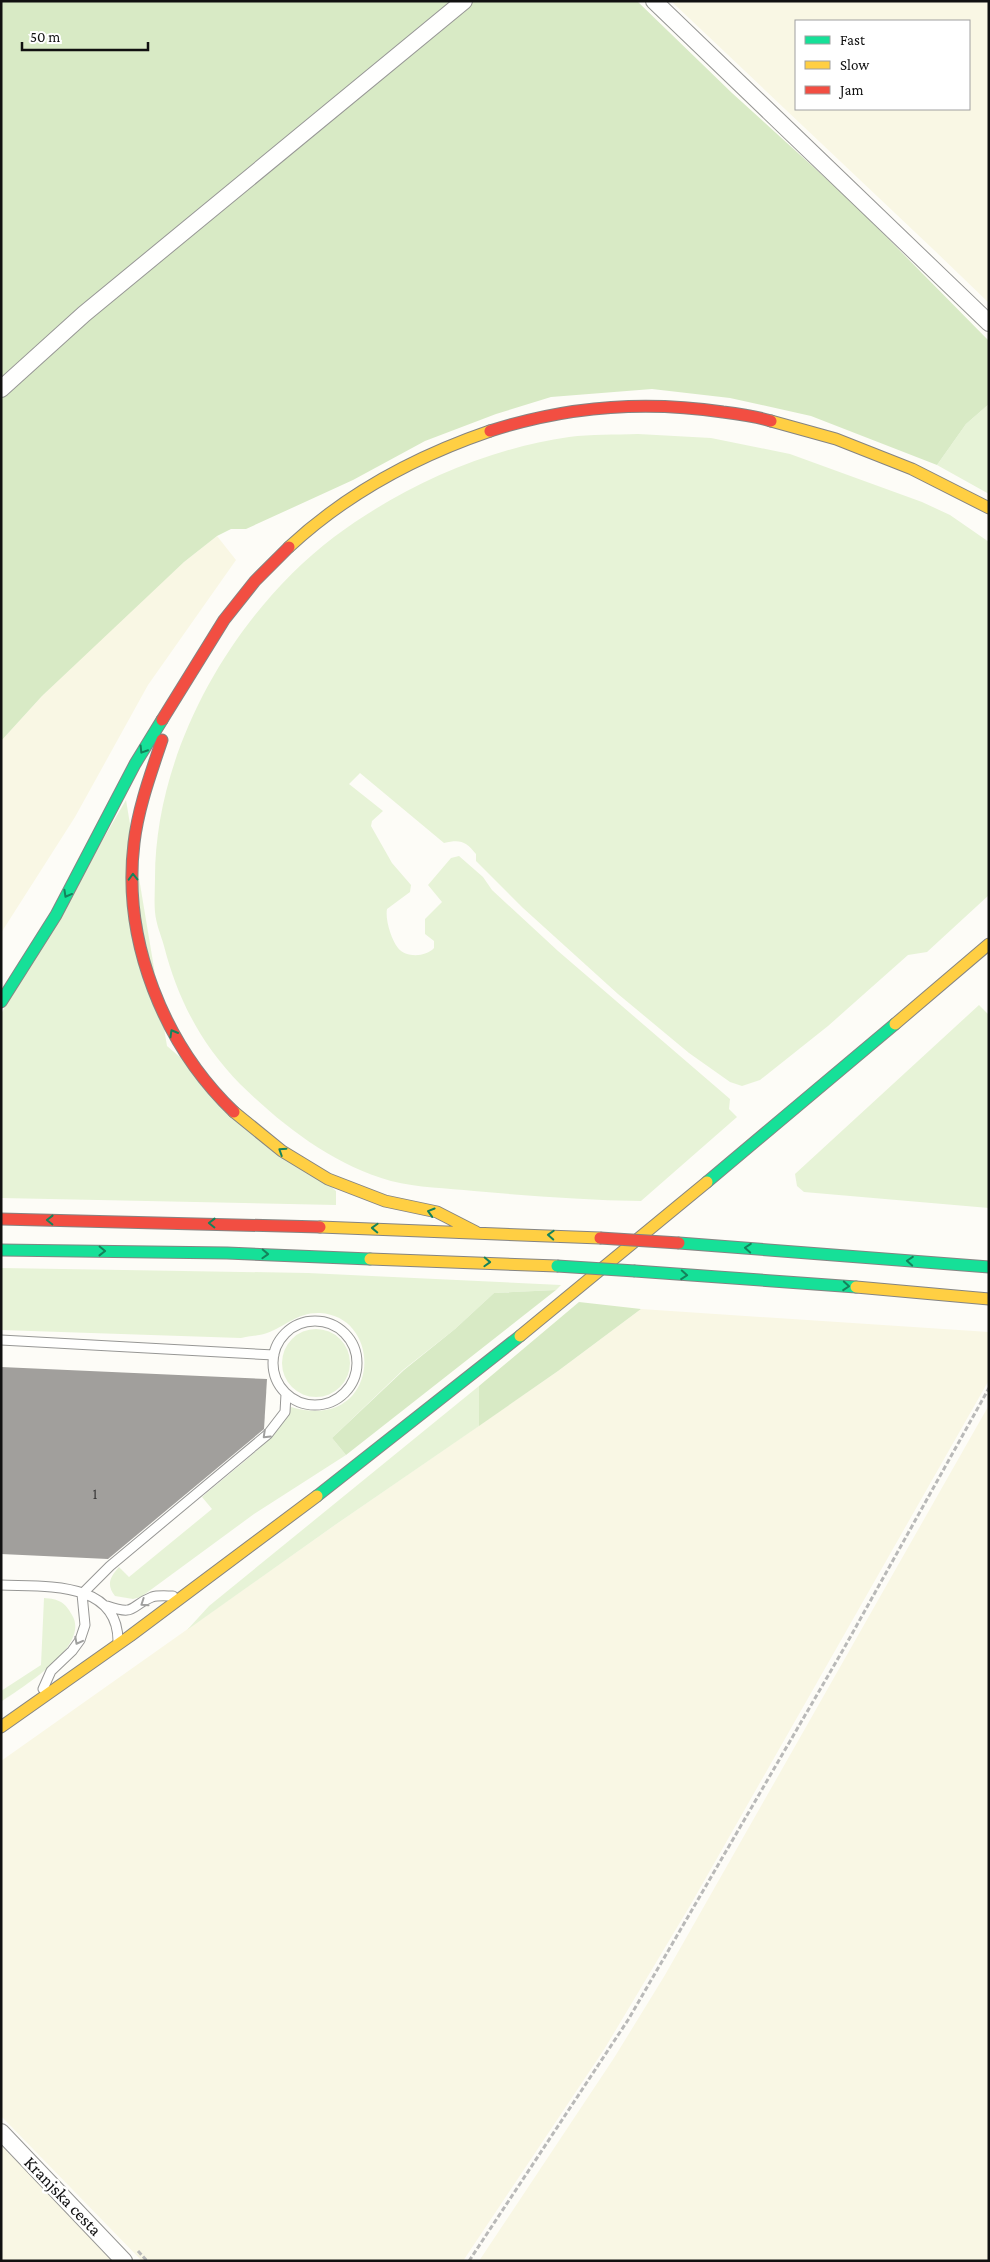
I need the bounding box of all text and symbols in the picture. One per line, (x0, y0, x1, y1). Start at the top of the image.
scale bar (22, 20, 149, 52)
legend (795, 20, 970, 110)
text: 50 m (30, 29, 60, 45)
text: Fast (840, 32, 866, 48)
text: Slow (840, 57, 870, 73)
text: Jam (838, 82, 863, 99)
one-way arrow (140, 745, 149, 754)
one-way arrow (128, 873, 138, 880)
one-way arrow (63, 888, 73, 897)
one-way arrow (169, 1030, 179, 1039)
one-way arrow (279, 1148, 288, 1157)
one-way arrow (427, 1207, 436, 1218)
one-way arrow (45, 1215, 53, 1225)
one-way arrow (208, 1217, 216, 1228)
one-way arrow (370, 1223, 378, 1233)
one-way arrow (547, 1230, 555, 1241)
one-way arrow (744, 1243, 752, 1254)
one-way arrow (99, 1246, 107, 1256)
one-way arrow (262, 1249, 269, 1259)
one-way arrow (906, 1255, 914, 1266)
one-way arrow (483, 1257, 491, 1268)
one-way arrow (680, 1269, 688, 1280)
one-way arrow (842, 1281, 850, 1292)
one-way arrow (263, 1429, 272, 1438)
house number: 1 (93, 1486, 98, 1502)
one-way arrow (141, 1596, 150, 1606)
one-way arrow (75, 1635, 85, 1644)
street label: Kranjska cesta (19, 2152, 106, 2241)

